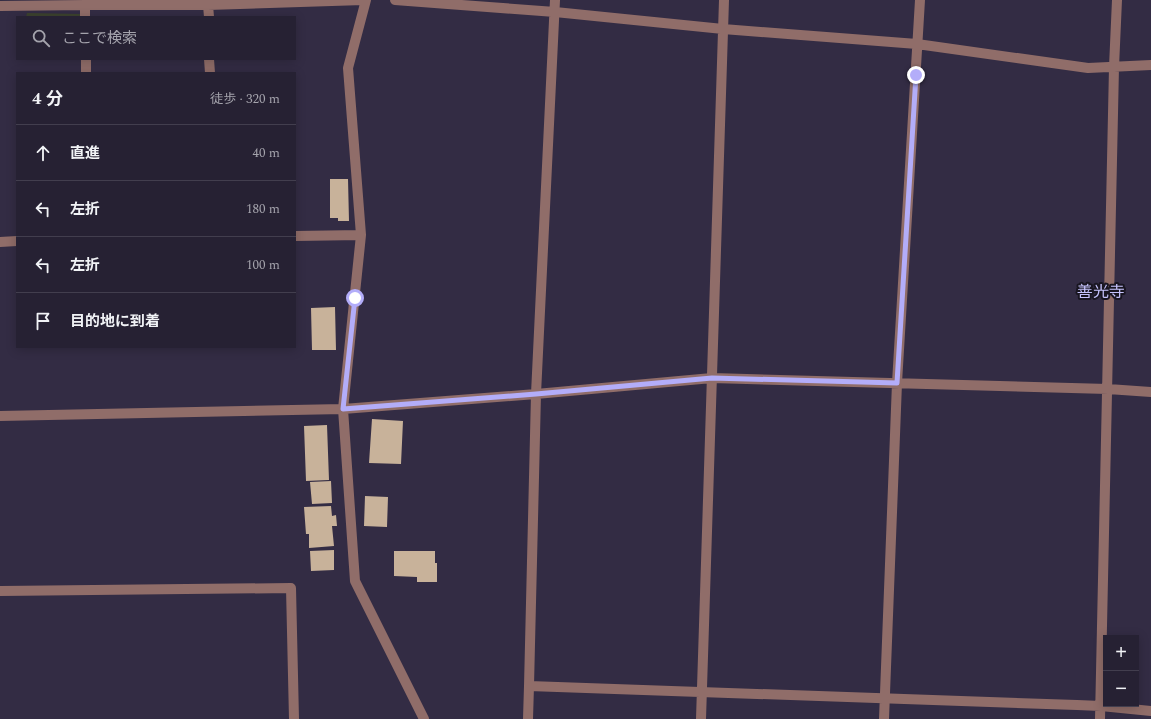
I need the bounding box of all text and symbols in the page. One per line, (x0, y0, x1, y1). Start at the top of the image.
search box (16, 16, 296, 60)
icon: search (30, 27, 52, 49)
text: ここで検索 (62, 27, 137, 50)
route end (907, 66, 925, 84)
text: 4 分 (32, 86, 63, 112)
text: 徒歩 · 320 m (210, 89, 280, 109)
icon: ahead (32, 142, 54, 164)
text: 直進 (70, 142, 100, 165)
text: 40 m (253, 143, 280, 163)
icon: left (32, 198, 54, 220)
text: 左折 (70, 198, 100, 221)
text: 180 m (246, 199, 280, 219)
icon: left (32, 254, 54, 276)
text: 左折 (70, 254, 100, 277)
text: 100 m (246, 255, 280, 275)
district label: 善光寺 (1077, 280, 1125, 304)
route start (346, 289, 364, 307)
icon: arrive (32, 310, 54, 332)
text: 目的地に到着 (70, 310, 160, 333)
map controls (1103, 635, 1139, 707)
button: + (1103, 635, 1139, 671)
button: − (1103, 671, 1139, 707)

